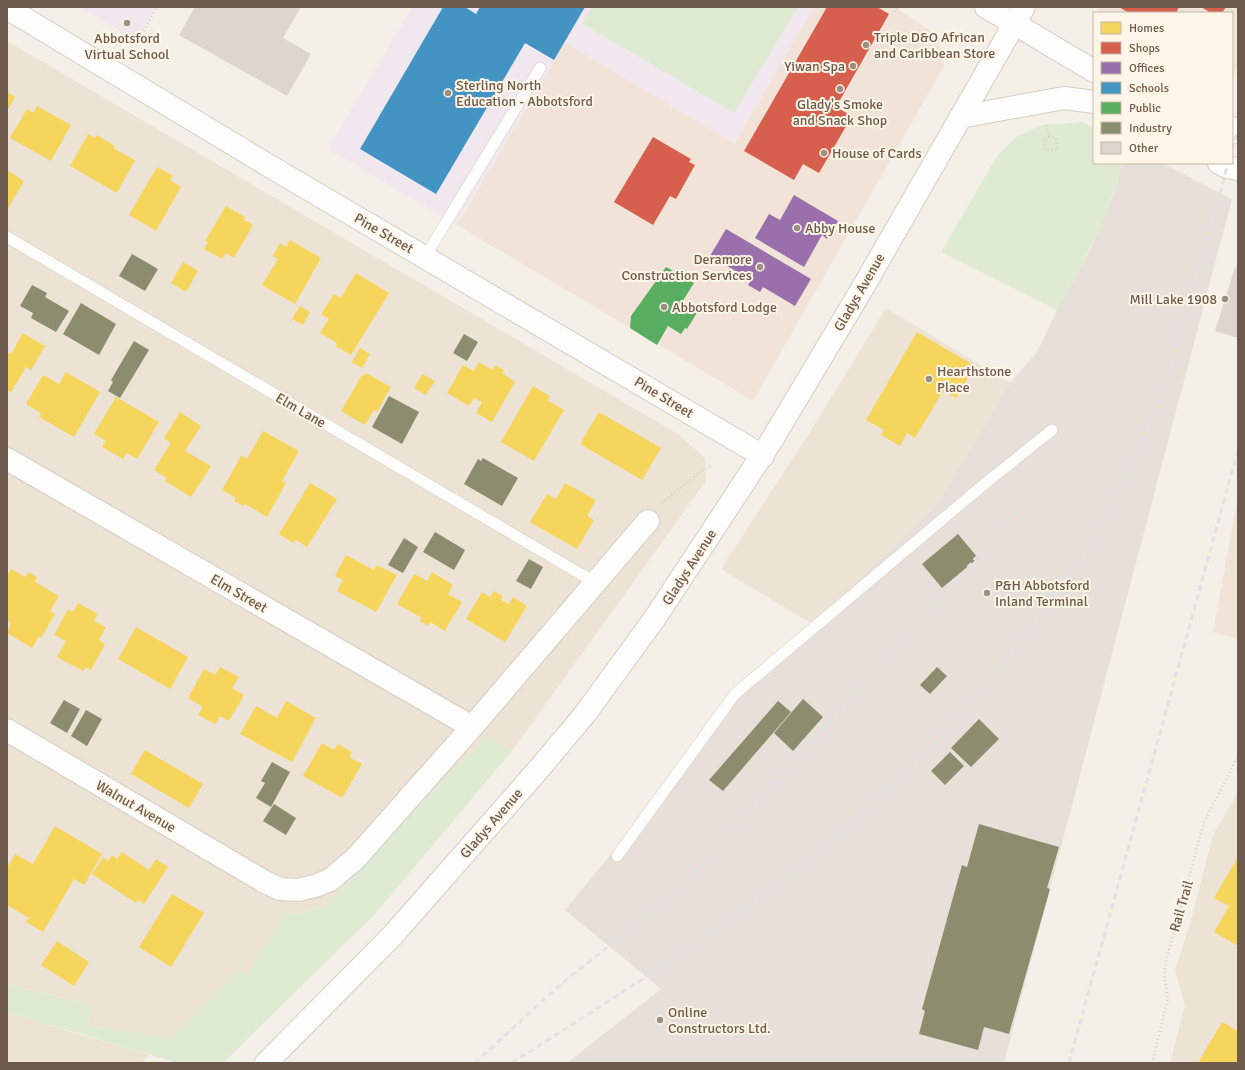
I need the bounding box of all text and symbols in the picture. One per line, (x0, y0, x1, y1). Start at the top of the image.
legend (1093, 12, 1233, 164)
marker: Abbotsford Virtual School (122, 18, 132, 28)
text: Homes (1129, 21, 1164, 36)
place label: Triple D&O African and Caribbean Store (874, 29, 995, 62)
place label: Abbotsford Virtual School (85, 30, 169, 63)
marker: Triple D&O African and Caribbean Store (861, 40, 871, 50)
text: Shops (1129, 41, 1160, 56)
place label: Yiwan Spa (784, 58, 845, 75)
marker: Yiwan Spa (848, 61, 858, 71)
text: Offices (1129, 61, 1164, 76)
place label: Sterling North Education - Abbotsford (456, 77, 593, 110)
text: Schools (1129, 81, 1169, 96)
marker: Glady's Smoke and Snack Shop (835, 84, 845, 94)
marker: Sterling North Education - Abbotsford (443, 88, 453, 98)
place label: Glady's Smoke and Snack Shop (793, 96, 887, 129)
text: Public (1129, 101, 1161, 116)
text: Industry (1129, 121, 1172, 136)
text: Other (1129, 141, 1159, 156)
place label: House of Cards (832, 145, 922, 162)
marker: House of Cards (819, 148, 829, 158)
street label: Pine Street (351, 210, 417, 257)
place label: Abby House (805, 220, 875, 237)
marker: Abby House (792, 223, 802, 233)
street label: Gladys Avenue (830, 250, 889, 334)
place label: Deramore Construction Services (622, 251, 752, 284)
marker: Deramore Construction Services (755, 262, 765, 272)
place label: Mill Lake 1908 (1129, 291, 1217, 308)
marker: Mill Lake 1908 (1220, 294, 1230, 304)
place label: Abbotsford Lodge (672, 299, 777, 316)
marker: Abbotsford Lodge (659, 302, 669, 312)
place label: Hearthstone Place (937, 363, 1011, 396)
street label: Pine Street (631, 373, 696, 422)
marker: Hearthstone Place (924, 374, 934, 384)
street label: Elm Lane (273, 389, 329, 432)
street label: Gladys Avenue (659, 526, 720, 608)
street label: Elm Street (207, 570, 270, 617)
place label: P&H Abbotsford Inland Terminal (995, 577, 1090, 610)
marker: P&H Abbotsford Inland Terminal (982, 588, 992, 598)
street label: Walnut Avenue (93, 777, 179, 836)
street label: Gladys Avenue (456, 785, 526, 862)
street label: Rail Trail (1166, 878, 1197, 934)
place label: Online Constructors Ltd. (668, 1004, 771, 1037)
marker: Online Constructors Ltd. (655, 1015, 665, 1025)

